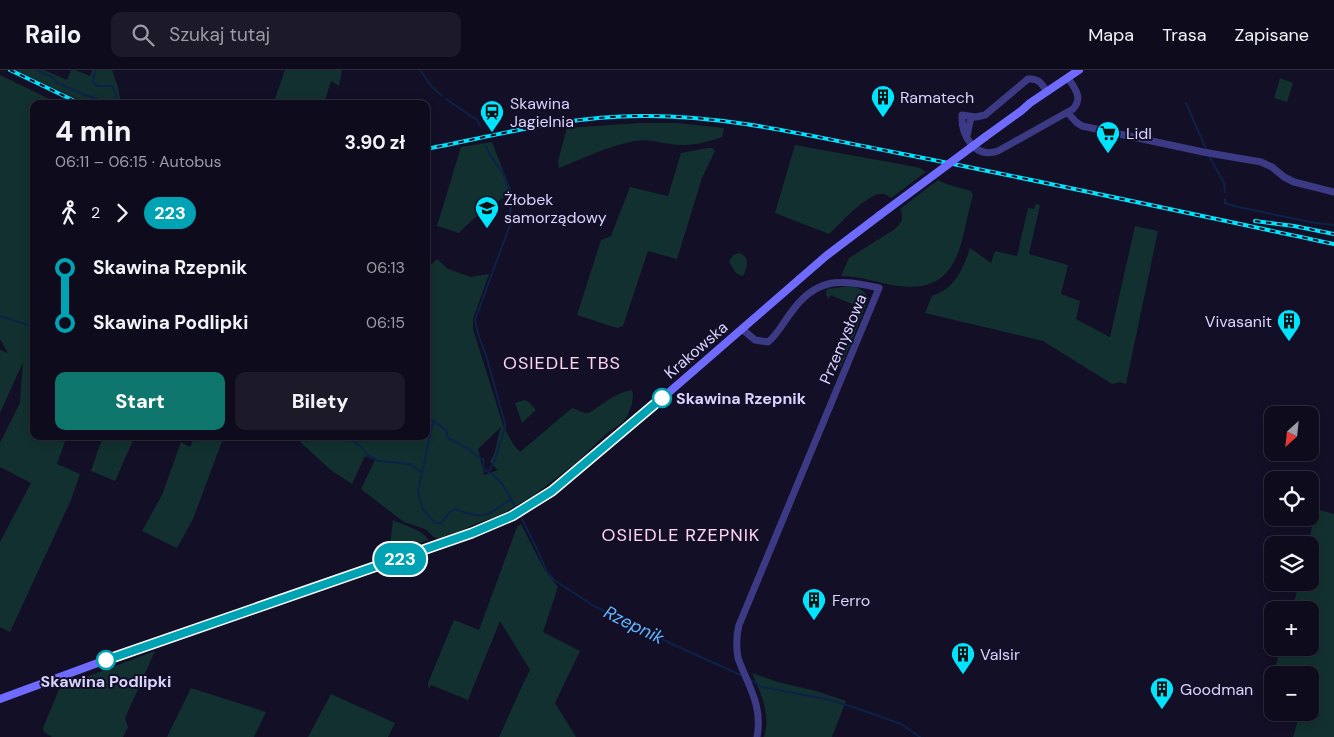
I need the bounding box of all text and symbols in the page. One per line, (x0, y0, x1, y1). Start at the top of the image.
search box (111, 12, 461, 57)
text: Railo (25, 19, 81, 50)
icon: search (129, 21, 157, 49)
text: Szukaj tutaj (169, 22, 270, 47)
text: Mapa (1088, 23, 1134, 47)
text: Trasa (1162, 23, 1206, 47)
text: Zapisane (1234, 23, 1309, 47)
building icon: Ramatech (870, 84, 896, 118)
place label: Ramatech (900, 87, 974, 108)
place label: Skawina Jagielnia (510, 93, 574, 132)
station icon: Skawina Jagielnia (479, 99, 505, 133)
text: 4 min (55, 113, 131, 150)
supermarket icon: Lidl (1095, 120, 1121, 154)
place label: Lidl (1126, 123, 1152, 144)
text: 3.90 zł (345, 130, 405, 155)
text: 06:11 – 06:15 · Autobus (55, 151, 221, 172)
place label: Żłobek samorządowy (504, 189, 607, 228)
school or university icon: Żłobek samorządowy (474, 195, 500, 229)
icon: walk (55, 199, 83, 227)
icon: forward (108, 199, 136, 227)
text: 223 (154, 201, 186, 225)
text: 2 (91, 202, 100, 223)
text: Skawina Rzepnik (93, 255, 247, 280)
text: 06:13 (366, 257, 405, 278)
street label: Przemysłowa (815, 291, 871, 387)
building icon: Vivasanit (1276, 308, 1302, 342)
text: Skawina Podlipki (93, 310, 248, 335)
place label: Vivasanit (1205, 311, 1272, 332)
text: 06:15 (366, 312, 405, 333)
street label: Krakowska (660, 317, 732, 383)
district label: OSIEDLE TBS (503, 351, 621, 375)
button: Start (55, 372, 225, 430)
button: Bilety (235, 372, 405, 430)
marker: Skawina Rzepnik (652, 388, 672, 408)
place label: Skawina Rzepnik (676, 388, 807, 409)
north arrow (1264, 406, 1319, 461)
map controls (1264, 406, 1319, 721)
button: locate (1264, 471, 1319, 526)
district label: OSIEDLE RZEPNIK (602, 523, 760, 547)
button: layers (1264, 536, 1319, 591)
line badge: 223 (371, 543, 429, 575)
text: 223 (384, 547, 416, 571)
building icon: Ferro (801, 587, 827, 621)
place label: Ferro (832, 590, 870, 611)
water label: Rzepnik (600, 600, 669, 650)
button: + (1264, 601, 1319, 656)
building icon: Valsir (950, 641, 976, 675)
place label: Valsir (980, 644, 1020, 665)
marker: Skawina Podlipki (96, 650, 116, 670)
button: − (1264, 666, 1319, 721)
place label: Skawina Podlipki (41, 671, 171, 692)
building icon: Goodman (1149, 676, 1175, 710)
place label: Goodman (1180, 679, 1253, 700)

